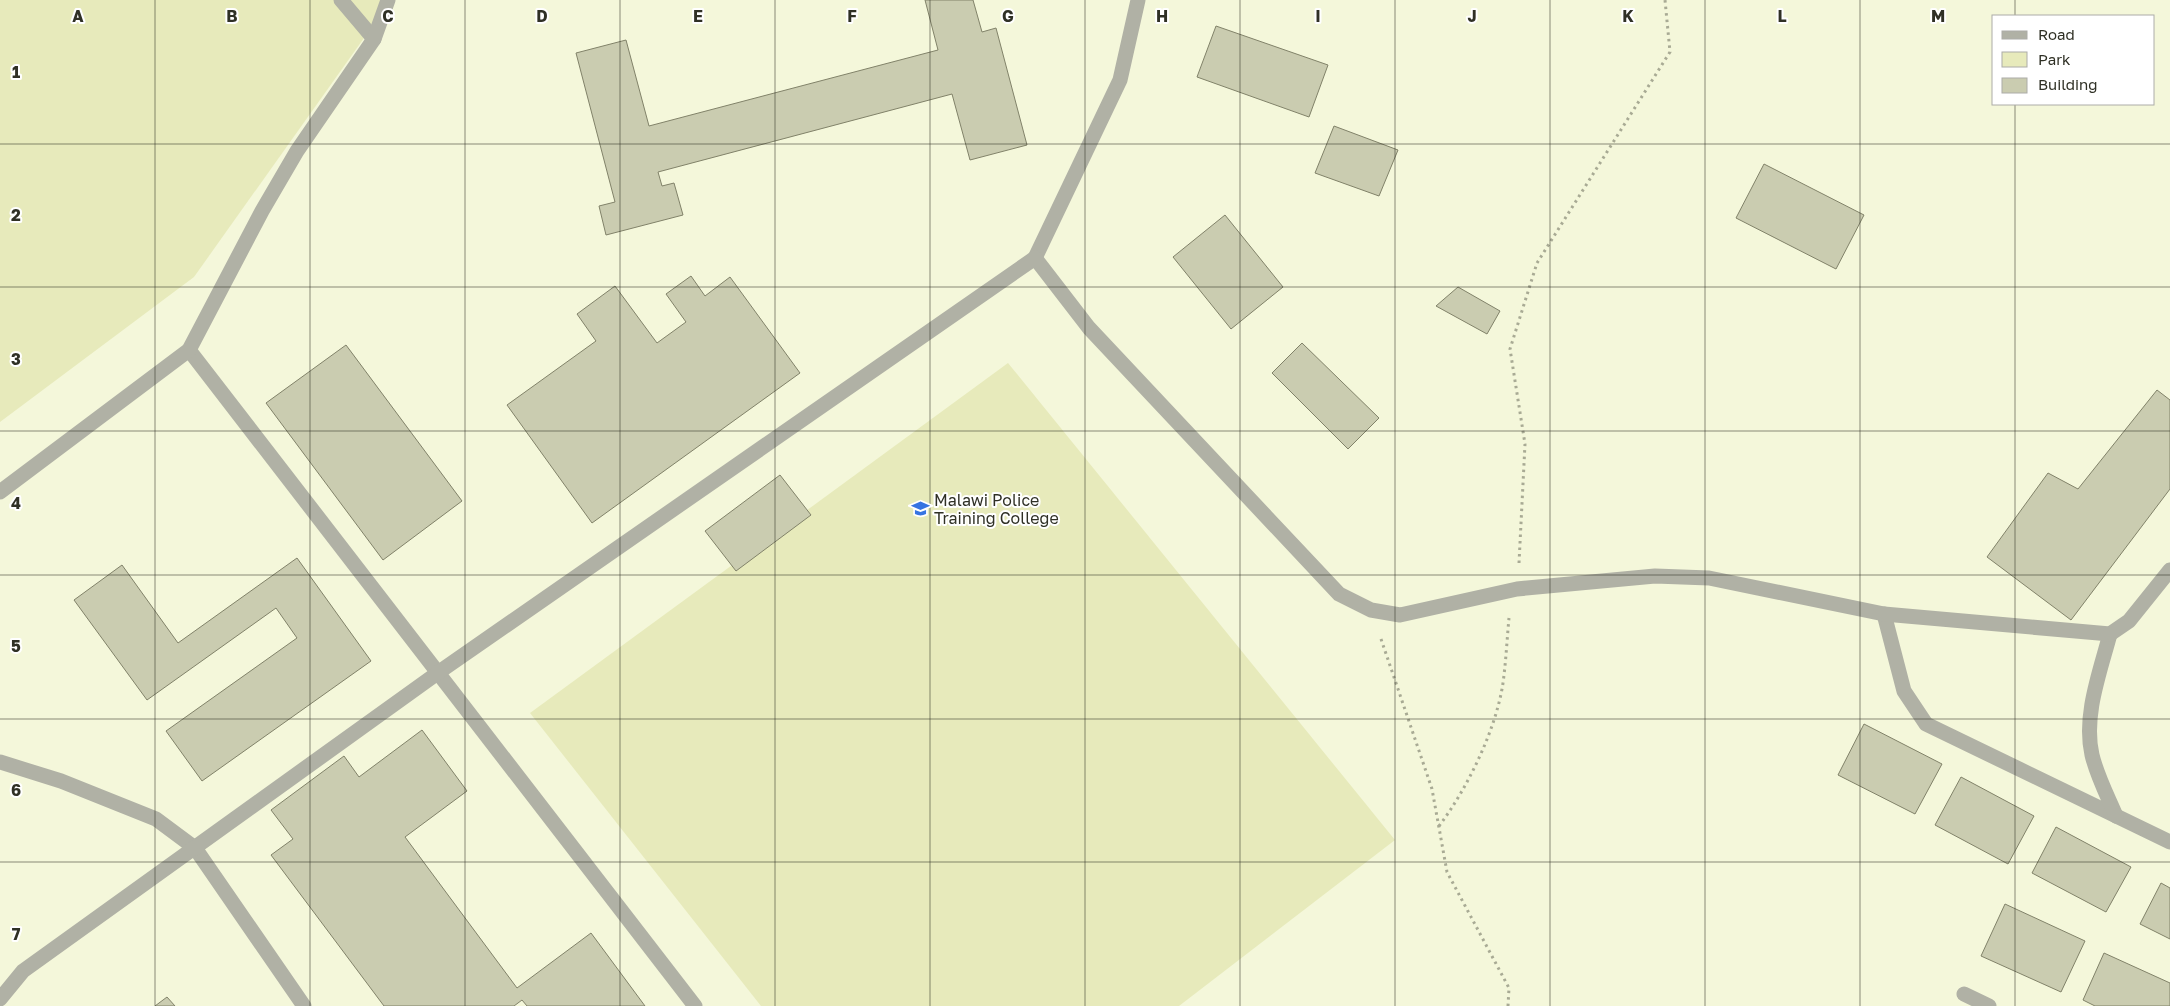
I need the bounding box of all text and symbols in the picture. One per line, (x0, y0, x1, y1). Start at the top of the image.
text: A (72, 6, 84, 26)
text: B (226, 6, 238, 26)
text: C (382, 6, 394, 26)
text: D (536, 6, 548, 26)
text: E (693, 6, 703, 26)
text: F (847, 6, 857, 26)
text: G (1002, 6, 1014, 26)
text: H (1156, 6, 1168, 26)
text: I (1315, 6, 1321, 26)
text: J (1467, 6, 1477, 26)
text: K (1622, 6, 1634, 26)
text: L (1777, 6, 1787, 26)
text: M (1931, 6, 1945, 26)
legend (1992, 15, 2155, 105)
text: Road (2038, 25, 2075, 43)
text: Park (2038, 50, 2071, 68)
text: 1 (12, 62, 20, 82)
text: Building (2038, 75, 2098, 93)
text: 2 (11, 205, 21, 225)
text: 3 (11, 349, 21, 369)
place label: Malawi Police Training College (934, 490, 1059, 528)
text: 4 (11, 493, 21, 513)
school or university icon: Malawi Police Training College (910, 499, 930, 519)
text: 5 (11, 636, 21, 656)
text: 6 (11, 780, 21, 800)
text: 7 (12, 924, 21, 944)

